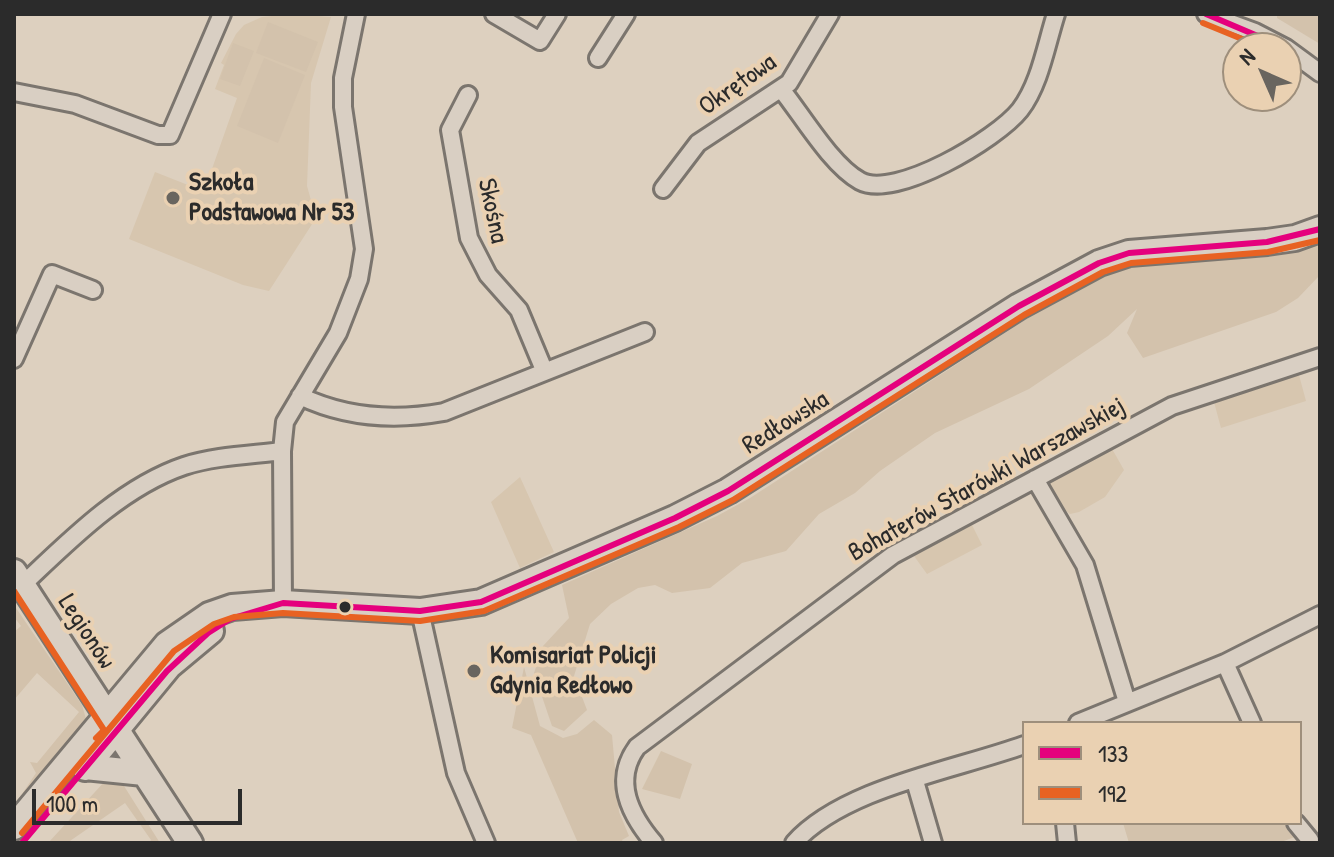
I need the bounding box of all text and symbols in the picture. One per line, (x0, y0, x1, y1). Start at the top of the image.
north arrow (1222, 32, 1302, 112)
text: N (1232, 42, 1261, 71)
street label: Okrętowa (693, 47, 783, 123)
place label: Szkoła Podstawowa Nr 53 (189, 167, 354, 228)
street label: Skośna (470, 176, 514, 246)
marker: Szkoła Podstawowa Nr 53 (164, 189, 182, 207)
street label: Redłowska (737, 384, 835, 462)
street label: Bohaterów Starówki Warszawskiej (843, 391, 1131, 569)
street label: Legionów (51, 589, 121, 675)
unlabelled marker (337, 599, 353, 615)
place label: Komisariat Policji Gdynia Redłowo (490, 640, 656, 702)
marker: Komisariat Policji Gdynia Redłowo (465, 662, 483, 680)
legend (1022, 721, 1302, 825)
text: 133 (1098, 737, 1128, 769)
scale bar (36, 773, 246, 823)
text: 192 (1098, 777, 1127, 809)
text: 100 m (46, 787, 98, 819)

